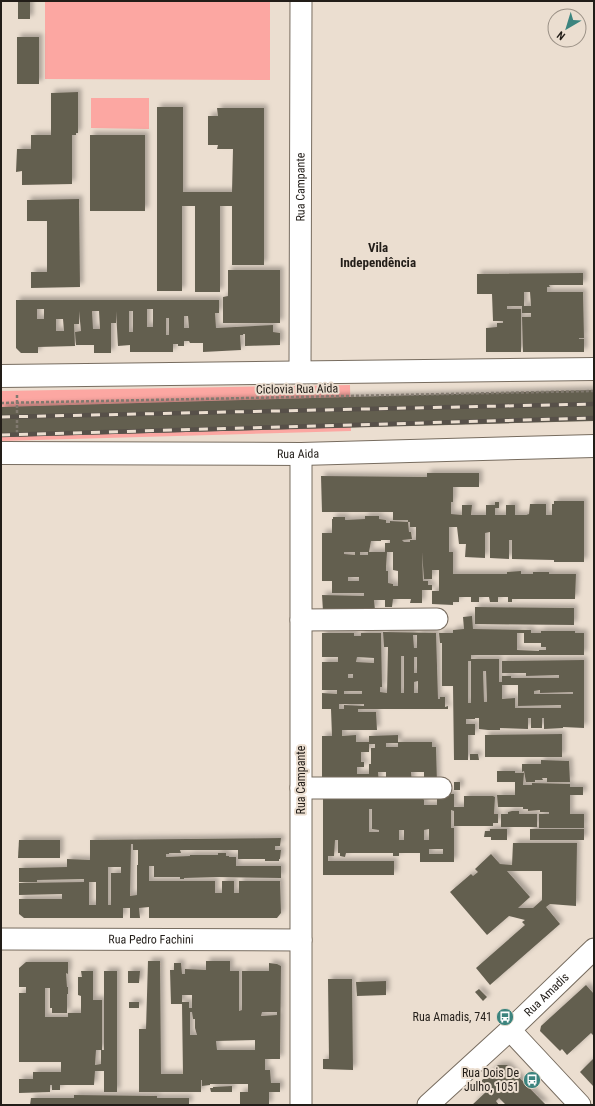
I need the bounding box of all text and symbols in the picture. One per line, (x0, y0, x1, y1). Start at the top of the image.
north arrow (547, 8, 587, 48)
text: N (554, 28, 568, 43)
street label: Rua Campante (293, 152, 308, 222)
district label: Vila Independência (340, 240, 416, 270)
street label: Ciclovia Rua Aida (256, 381, 338, 397)
street label: Rua Aida (277, 447, 319, 461)
street label: Rua Campante (294, 745, 308, 814)
street label: Rua Pedro Fachini (108, 932, 194, 947)
street label: Rua Amadis (521, 970, 572, 1019)
bus stop icon: Rua Amadis, 741 (495, 1007, 515, 1027)
place label: Rua Amadis, 741 (413, 1010, 492, 1024)
place label: Rua Dois De Julho, 1051 (462, 1066, 519, 1094)
bus stop icon: Rua Dois De Julho, 1051 (522, 1070, 542, 1090)

